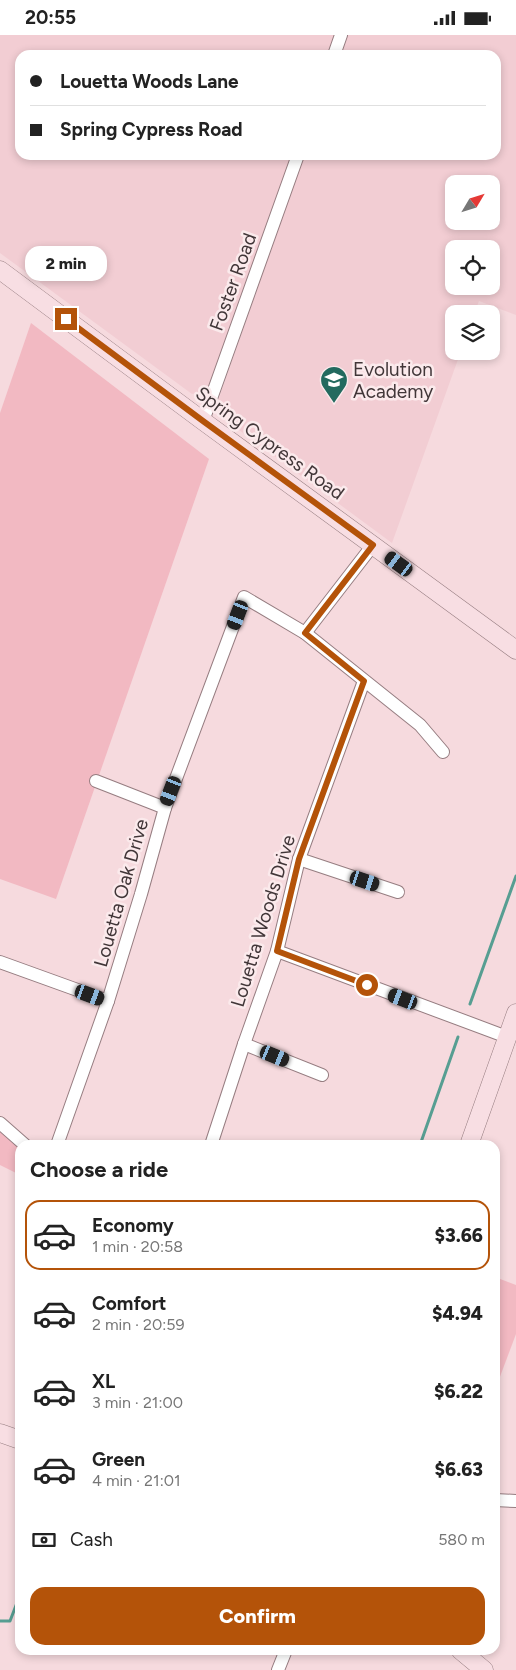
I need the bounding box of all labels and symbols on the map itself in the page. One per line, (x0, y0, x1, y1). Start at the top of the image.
north arrow (445, 175, 500, 230)
street label: Foster Road (205, 230, 261, 334)
callout: 2 min (25, 247, 107, 281)
route end (55, 308, 77, 330)
place label: Evolution Academy (353, 358, 433, 403)
school or university icon: Evolution Academy (319, 365, 349, 404)
street label: Spring Cypress Road (191, 381, 349, 505)
car (382, 549, 415, 579)
car (225, 598, 250, 632)
car (158, 774, 183, 808)
street label: Louetta Oak Drive (89, 816, 153, 970)
street label: Louetta Woods Drive (226, 832, 300, 1010)
car (348, 869, 381, 893)
route start (356, 974, 378, 996)
car (73, 983, 106, 1007)
car (386, 987, 419, 1011)
car (258, 1043, 291, 1069)

